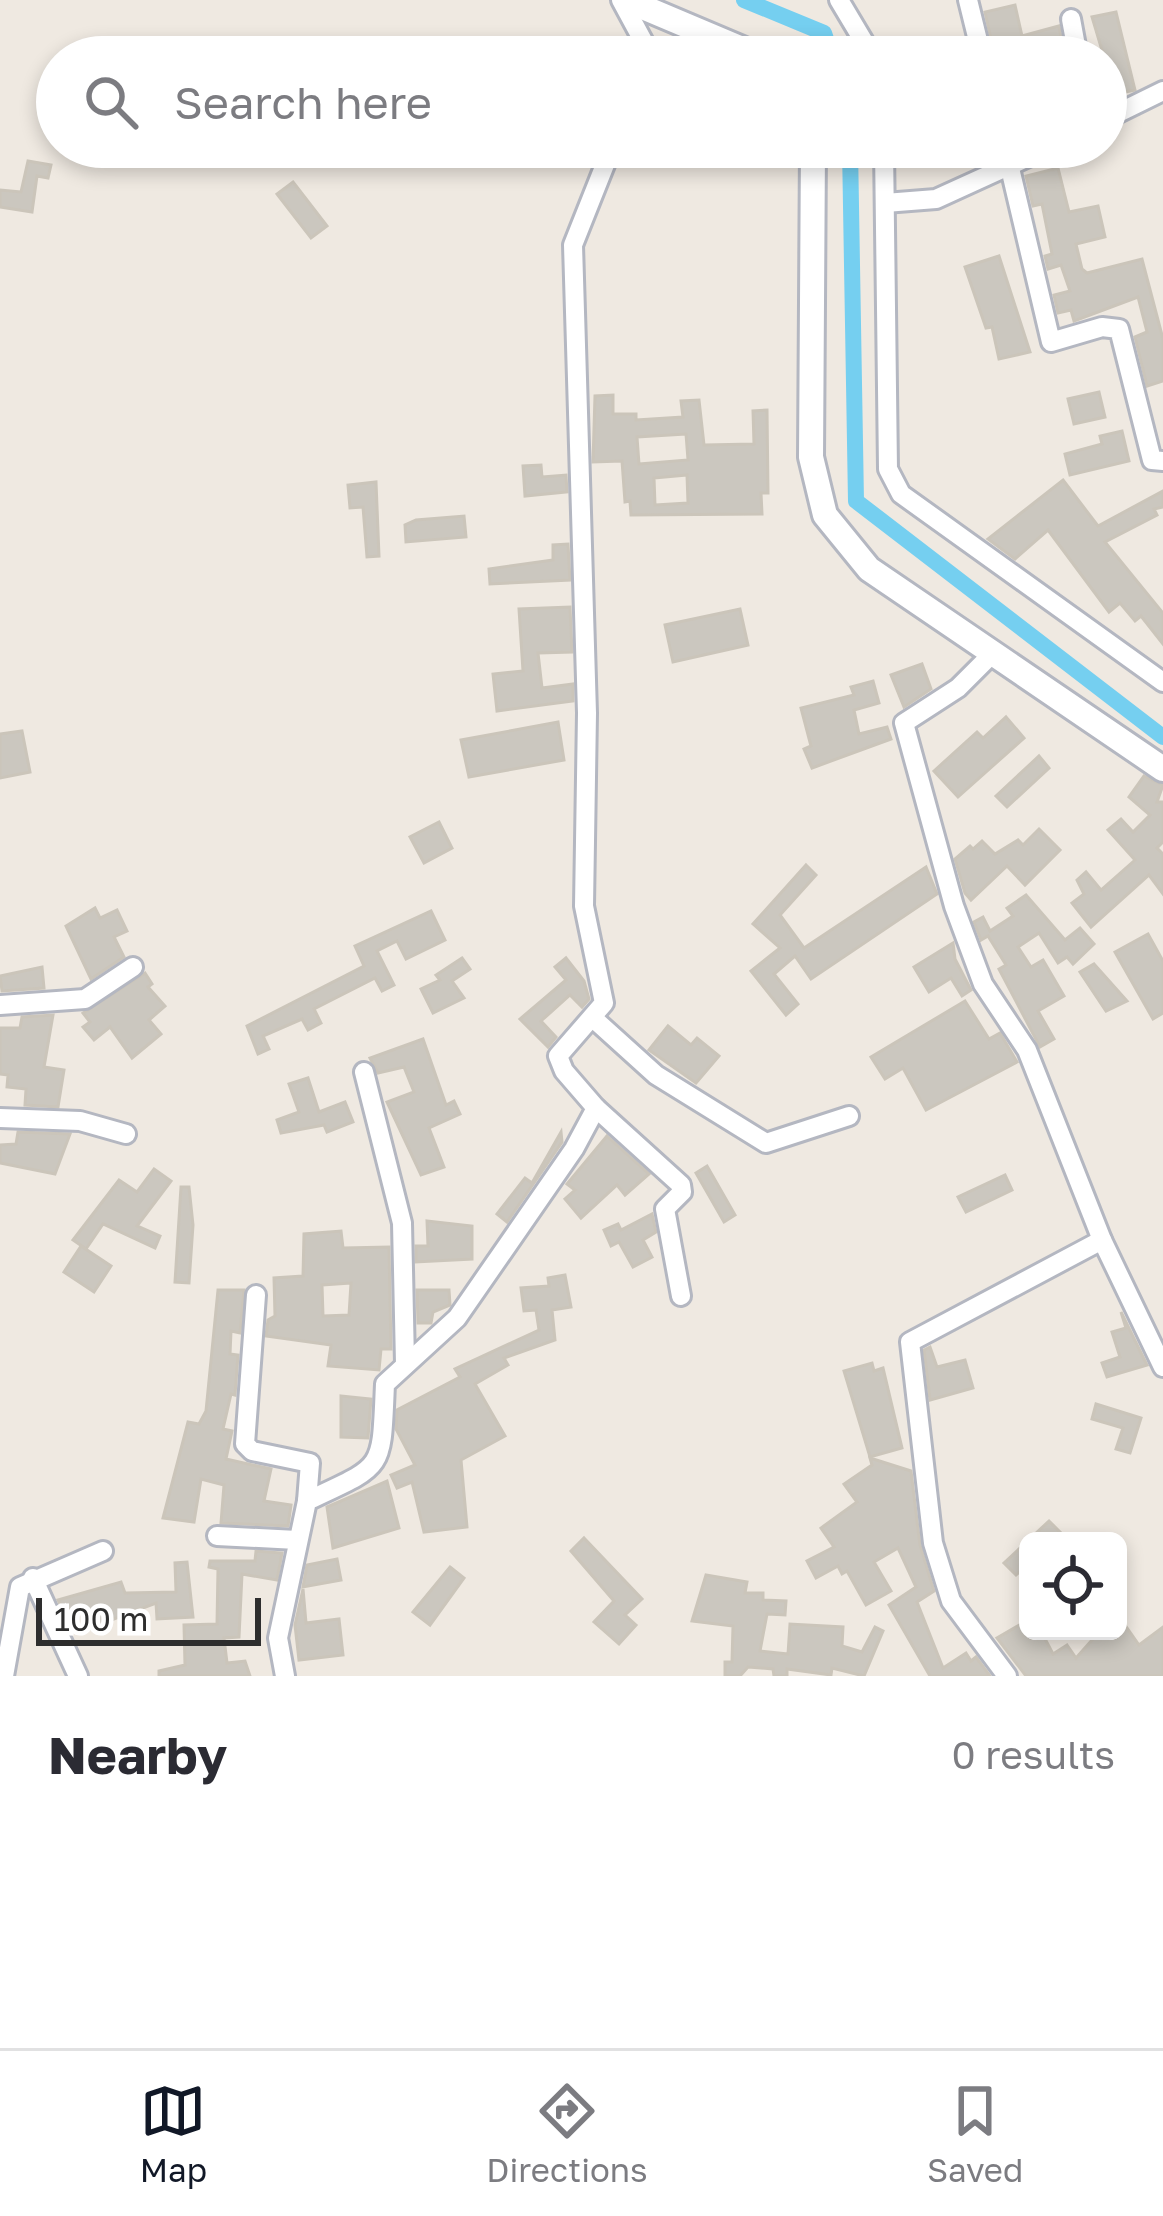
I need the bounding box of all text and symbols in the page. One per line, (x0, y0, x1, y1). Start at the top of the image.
search box (36, 36, 1127, 168)
icon: search (78, 69, 144, 135)
text: Search here (174, 75, 432, 129)
map controls (1019, 1532, 1127, 1640)
button: locate (1019, 1532, 1127, 1640)
scale bar (36, 1592, 261, 1645)
text: 100 m (54, 1599, 148, 1638)
text: Nearby (48, 1724, 227, 1785)
text: 0 results (951, 1731, 1115, 1778)
tab: Map (140, 2078, 207, 2189)
tab: Directions (486, 2078, 648, 2189)
tab: Saved (927, 2078, 1023, 2189)

